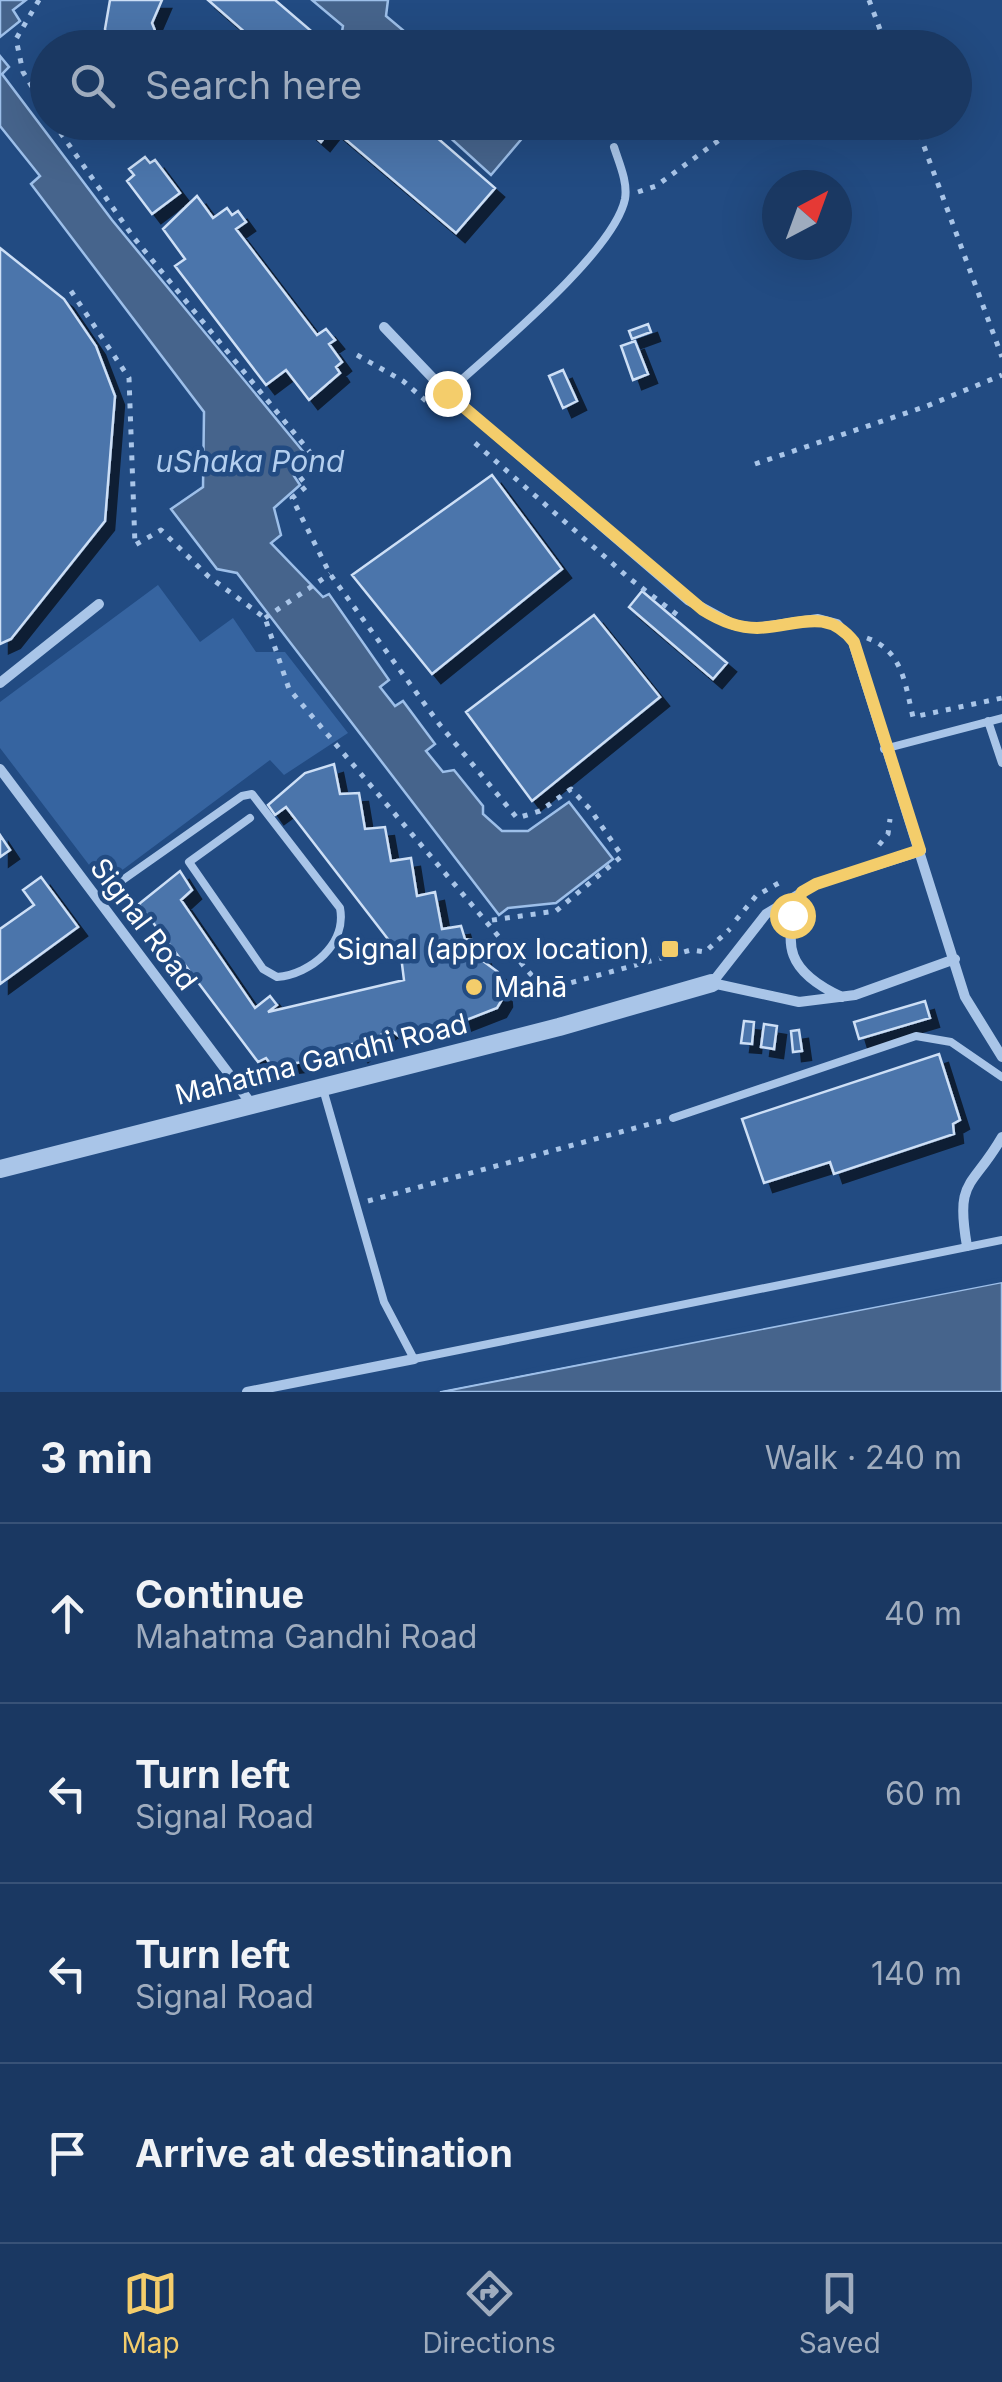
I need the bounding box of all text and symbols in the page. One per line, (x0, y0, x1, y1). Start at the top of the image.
search box (30, 30, 972, 140)
icon: search (65, 58, 120, 113)
text: Search here (145, 62, 362, 108)
north arrow (762, 170, 852, 260)
route end (425, 371, 471, 417)
water label: uShaka Pond (156, 443, 345, 479)
street label: Signal Road (83, 851, 205, 997)
route start (770, 893, 816, 939)
place label: Signal (approx location) (336, 932, 650, 966)
marker: Signal (approx location) (659, 938, 681, 960)
place label: Mahā (494, 970, 567, 1004)
marker: Mahā (463, 976, 485, 998)
street label: Mahatma Gandhi Road (172, 1006, 470, 1112)
text: 3 min (40, 1432, 153, 1483)
text: Walk · 240 m (765, 1438, 962, 1477)
text: Continue (135, 1571, 304, 1617)
icon: ahead (40, 1586, 95, 1641)
text: 40 m (884, 1594, 962, 1633)
text: Mahatma Gandhi Road (135, 1617, 477, 1656)
text: Turn left (135, 1751, 290, 1797)
icon: left (40, 1766, 95, 1821)
text: 60 m (885, 1774, 962, 1813)
text: Signal Road (135, 1797, 314, 1836)
text: Turn left (135, 1931, 290, 1977)
icon: left (40, 1946, 95, 2001)
text: 140 m (871, 1954, 962, 1993)
text: Signal Road (135, 1977, 314, 2016)
icon: arrive (40, 2126, 95, 2181)
text: Arrive at destination (135, 2130, 513, 2176)
tab: Map (121, 2266, 180, 2360)
tab: Directions (422, 2266, 556, 2360)
tab: Saved (799, 2266, 881, 2360)

